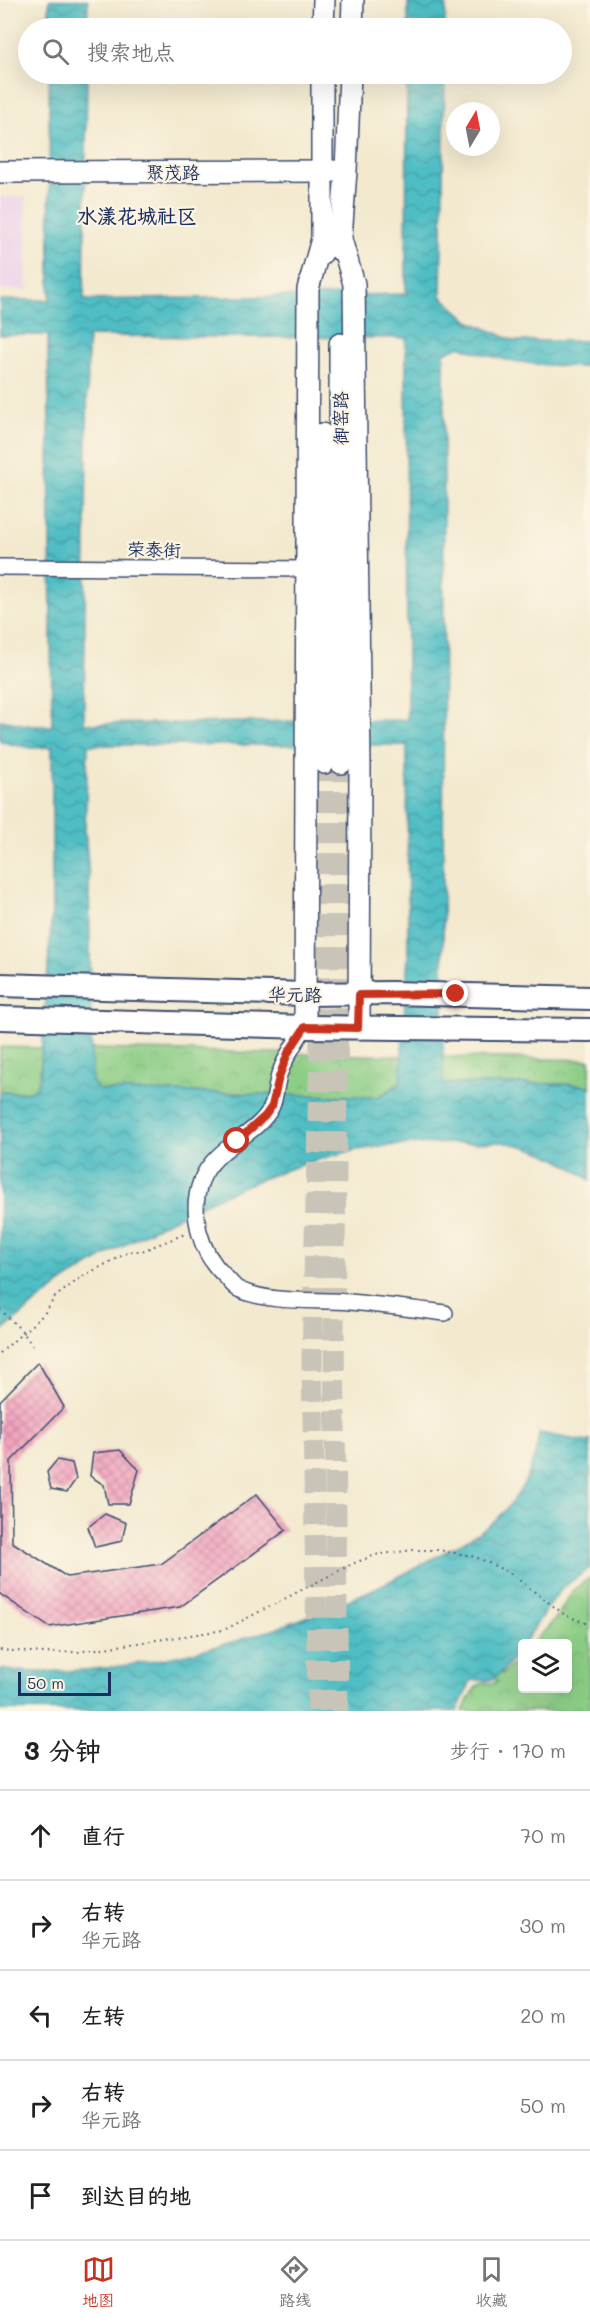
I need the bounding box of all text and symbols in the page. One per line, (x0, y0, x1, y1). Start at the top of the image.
search box (18, 18, 572, 84)
icon: search (39, 35, 72, 68)
text: 搜索地点 (87, 37, 175, 66)
north arrow (446, 102, 500, 156)
street label: 聚茂路 (146, 160, 200, 184)
district label: 水漾花城社区 (77, 202, 197, 228)
street label: 御窑路 (328, 391, 352, 445)
street label: 荣泰街 (127, 537, 181, 561)
route end (442, 980, 468, 1006)
street label: 华元路 (268, 982, 322, 1006)
route start (223, 1127, 249, 1153)
map controls (518, 1639, 572, 1693)
button: layers (518, 1639, 572, 1693)
scale bar (18, 1669, 111, 1696)
text: 50 m (27, 1672, 64, 1693)
text: 3 分钟 (24, 1733, 101, 1767)
text: 步行 · 170 m (450, 1737, 566, 1763)
icon: ahead (24, 1819, 57, 1852)
text: 直行 (81, 1821, 125, 1850)
text: 70 m (520, 1822, 566, 1848)
text: 右转 (81, 1897, 125, 1926)
icon: right (24, 1909, 57, 1942)
text: 30 m (520, 1912, 566, 1938)
text: 华元路 (81, 1926, 141, 1952)
icon: left (24, 1999, 57, 2032)
text: 左转 (81, 2001, 125, 2030)
text: 20 m (520, 2002, 566, 2028)
text: 右转 (81, 2077, 125, 2106)
icon: right (24, 2089, 57, 2122)
text: 50 m (520, 2092, 566, 2118)
text: 华元路 (81, 2106, 141, 2132)
icon: arrive (24, 2179, 57, 2212)
text: 到达目的地 (81, 2181, 191, 2210)
tab: 地图 (82, 2253, 115, 2311)
tab: 路线 (278, 2253, 311, 2311)
tab: 收藏 (475, 2253, 508, 2311)

